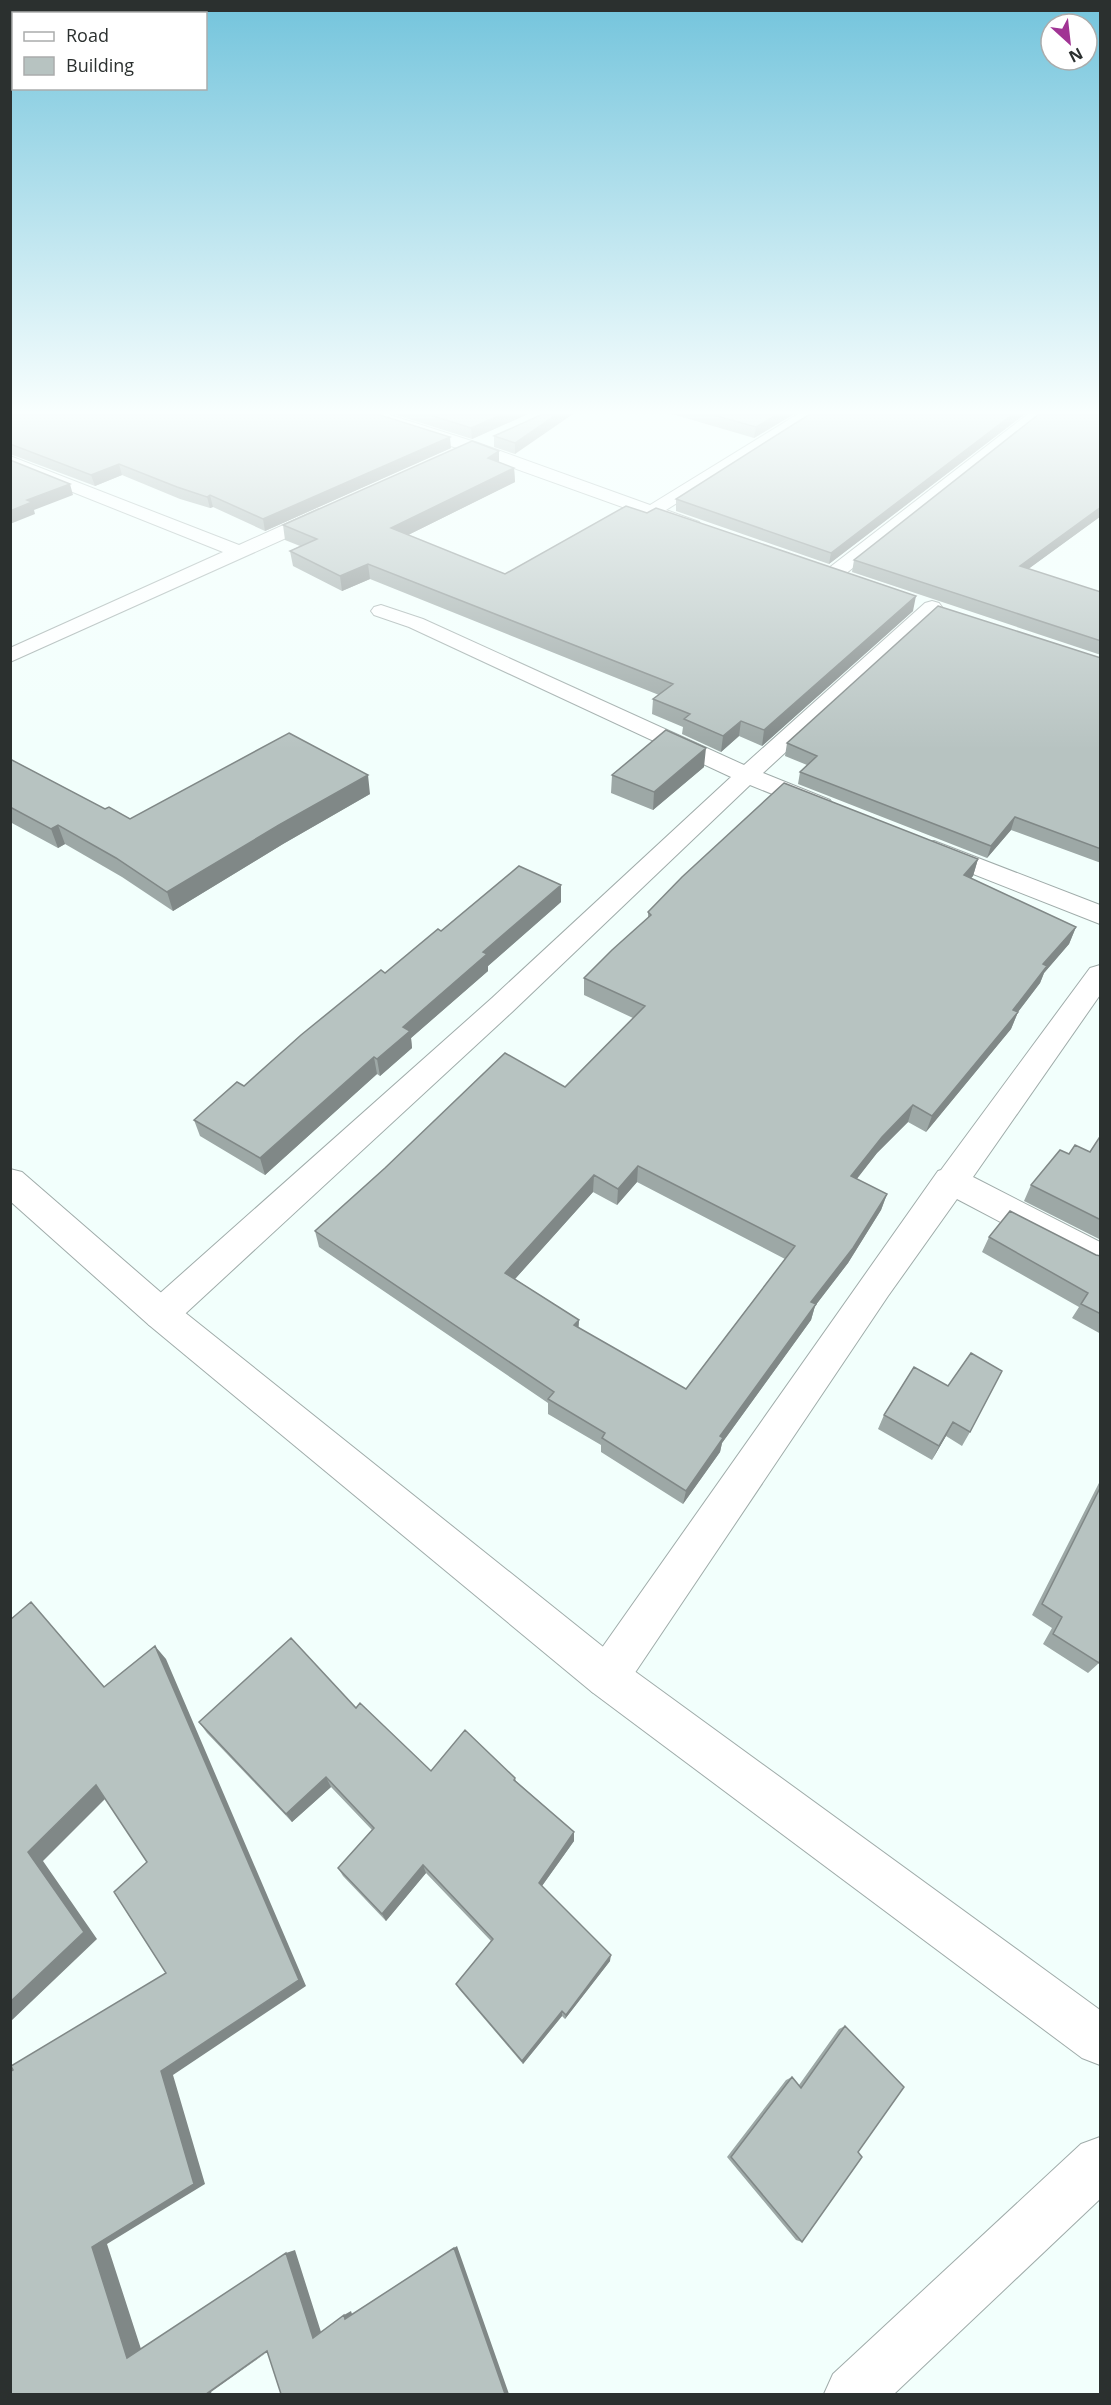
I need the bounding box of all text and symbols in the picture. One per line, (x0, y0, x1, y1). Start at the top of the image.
legend (12, 12, 207, 90)
north arrow (1039, 12, 1099, 72)
text: Road (66, 23, 109, 47)
text: N (1065, 43, 1087, 68)
text: Building (66, 53, 134, 77)

